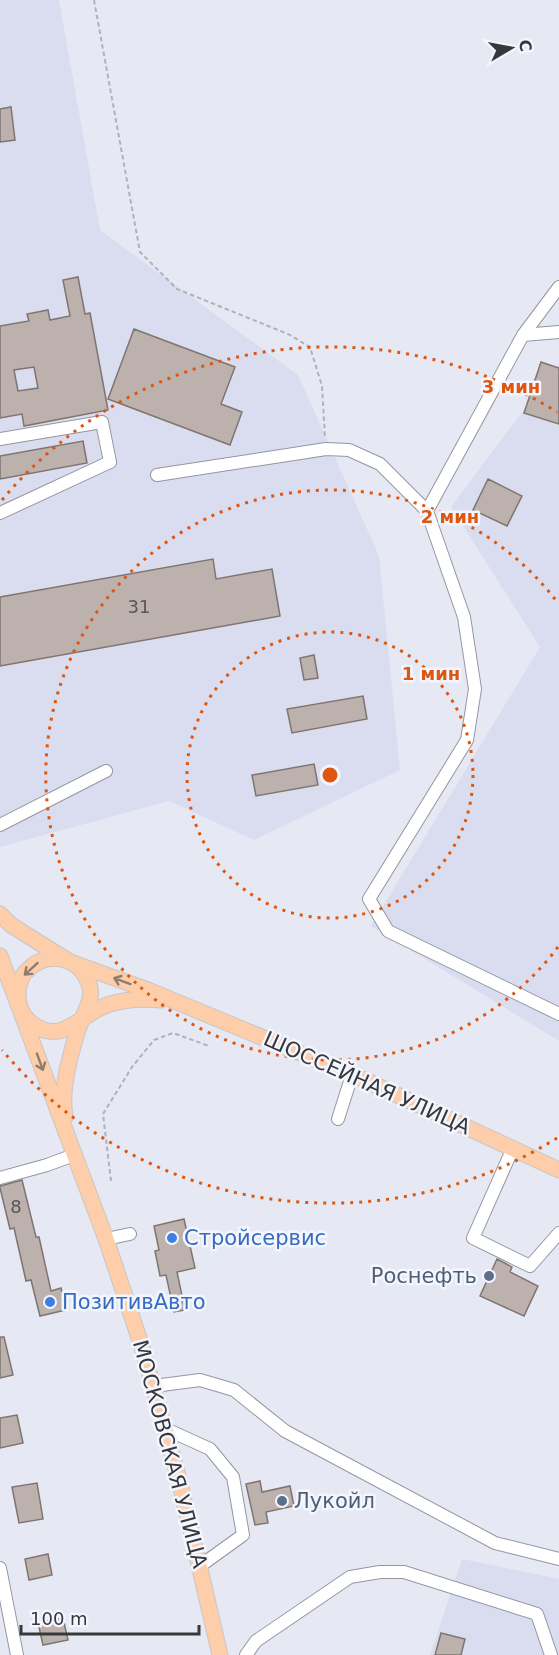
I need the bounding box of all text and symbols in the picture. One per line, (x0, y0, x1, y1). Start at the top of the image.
north arrow (481, 18, 541, 78)
text: С (515, 38, 536, 53)
text: 3 мин (482, 376, 540, 397)
text: 2 мин (421, 506, 479, 527)
house number: 31 (128, 596, 150, 617)
text: 1 мин (402, 663, 460, 684)
centre of rings (320, 765, 340, 785)
one-way arrow (23, 962, 39, 975)
one-way arrow (113, 974, 132, 985)
street label: ШОССЕЙНАЯ УЛИЦА (260, 1026, 475, 1140)
one-way arrow (35, 1052, 46, 1071)
house number: 8 (10, 1196, 22, 1217)
place label: Стройсервис (184, 1226, 326, 1250)
marker: Стройсервис (165, 1231, 179, 1245)
place label: Роснефть (371, 1264, 477, 1288)
marker: Роснефть (482, 1269, 496, 1283)
place label: ПозитивАвто (62, 1290, 206, 1314)
marker: ПозитивАвто (43, 1295, 57, 1309)
street label: МОСКОВСКАЯ УЛИЦА (128, 1337, 212, 1571)
place label: Лукойл (294, 1489, 375, 1513)
marker: Лукойл (275, 1494, 289, 1508)
scale bar (21, 1598, 200, 1636)
text: 100 m (30, 1608, 88, 1629)

